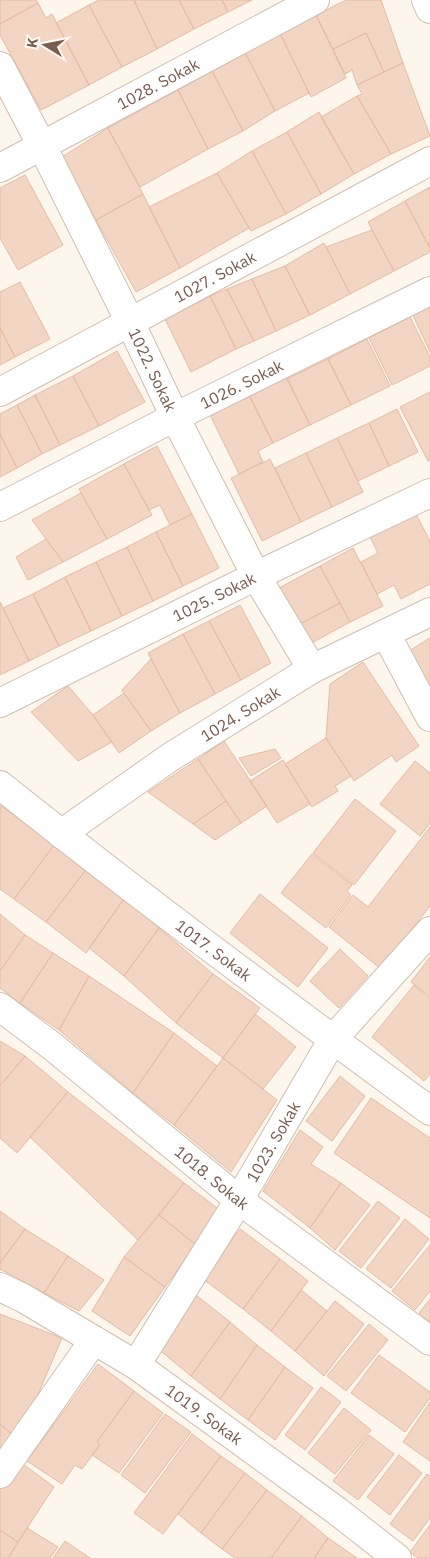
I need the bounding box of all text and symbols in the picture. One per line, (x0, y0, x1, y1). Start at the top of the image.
north arrow (20, 20, 70, 70)
text: K (22, 36, 42, 49)
street label: 1028. Sokak (113, 53, 203, 114)
street label: 1027. Sokak (170, 246, 260, 307)
street label: 1022. Sokak (124, 325, 181, 415)
street label: 1026. Sokak (197, 355, 287, 413)
street label: 1025. Sokak (169, 568, 259, 626)
street label: 1024. Sokak (197, 681, 284, 746)
street label: 1017. Sokak (172, 915, 256, 986)
street label: 1023. Sokak (242, 1097, 305, 1186)
street label: 1018. Sokak (171, 1141, 253, 1214)
street label: 1019. Sokak (162, 1380, 247, 1449)

